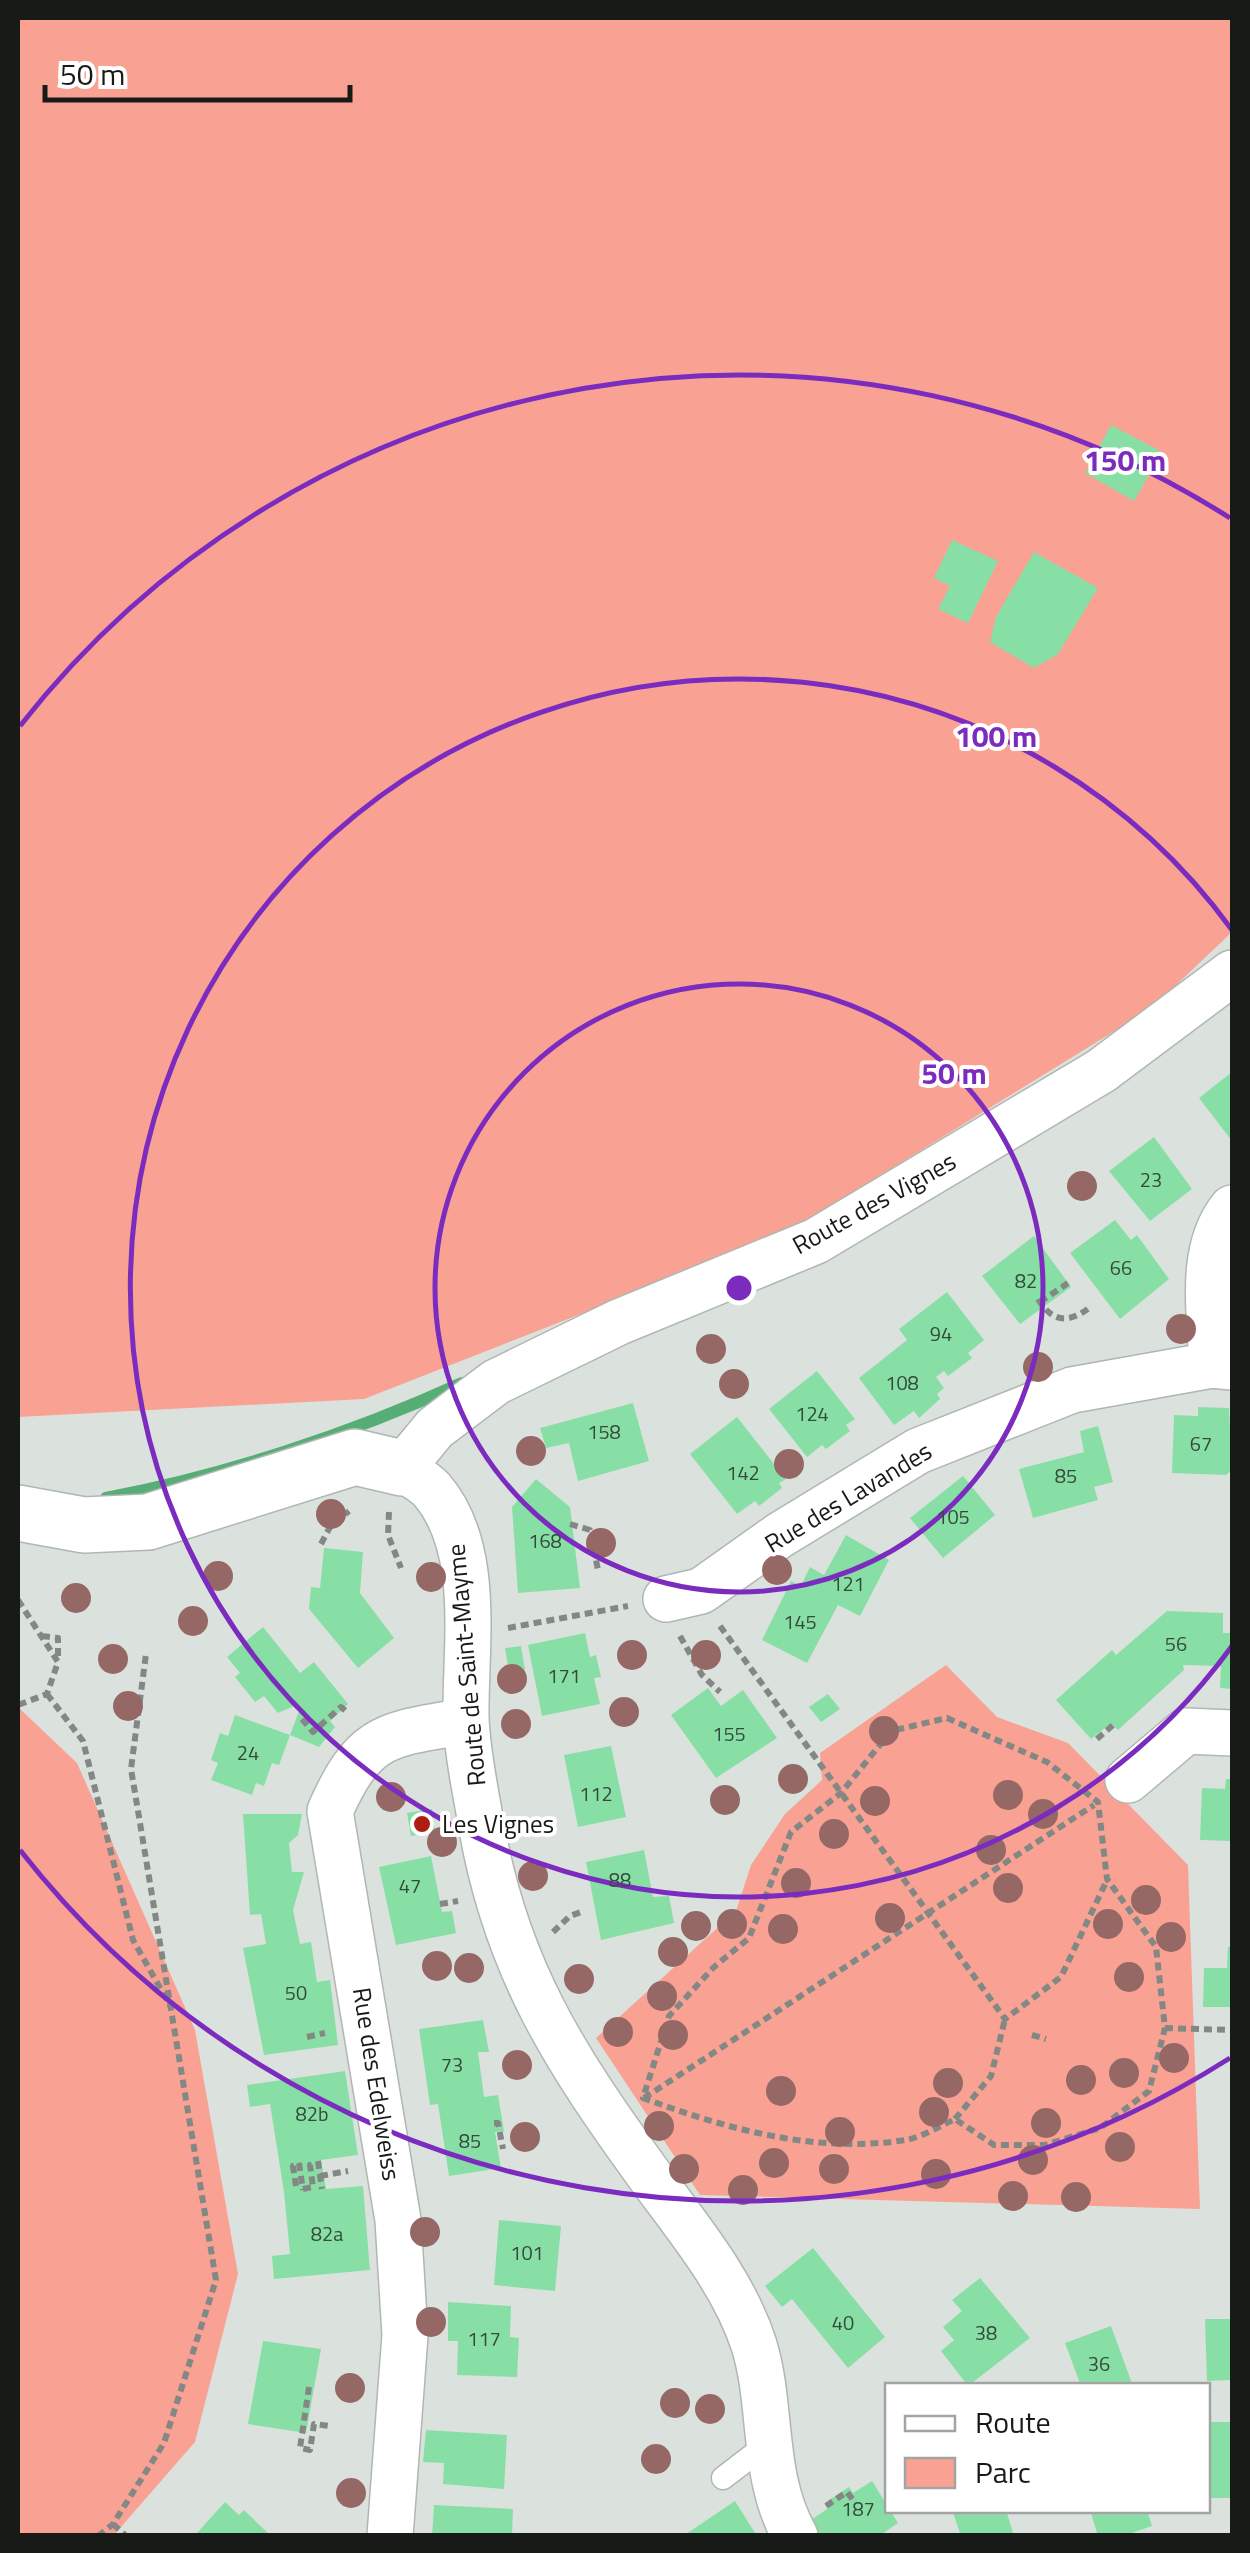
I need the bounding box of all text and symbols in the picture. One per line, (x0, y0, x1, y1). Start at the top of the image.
scale bar (45, 40, 350, 102)
text: 50 m (60, 51, 125, 97)
text: 150 m (1084, 437, 1166, 483)
text: 100 m (955, 713, 1037, 759)
text: 50 m (921, 1050, 987, 1096)
street label: Route des Vignes (785, 1142, 963, 1264)
house number: 23 (1140, 1164, 1162, 1195)
house number: 66 (1110, 1252, 1132, 1283)
house number: 82 (1015, 1265, 1037, 1296)
centre of rings (721, 1270, 757, 1306)
house number: 94 (930, 1318, 952, 1349)
house number: 108 (885, 1367, 919, 1398)
house number: 124 (795, 1398, 829, 1429)
house number: 158 (587, 1416, 621, 1447)
house number: 67 (1190, 1428, 1212, 1459)
street label: Rue des Lavandes (757, 1432, 939, 1562)
house number: 142 (726, 1457, 760, 1488)
house number: 85 (1055, 1460, 1077, 1491)
house number: 105 (936, 1501, 970, 1532)
house number: 168 (528, 1525, 562, 1556)
street label: Route de Saint-Mayme (436, 1542, 496, 1788)
house number: 121 (831, 1568, 865, 1599)
house number: 145 (783, 1606, 817, 1637)
house number: 56 (1165, 1628, 1187, 1659)
house number: 171 (547, 1660, 581, 1691)
house number: 155 (712, 1718, 746, 1749)
house number: 24 (237, 1737, 259, 1768)
house number: 112 (579, 1778, 613, 1809)
place label: Les Vignes (442, 1805, 554, 1843)
marker: Les Vignes (411, 1813, 433, 1835)
house number: 88 (609, 1864, 631, 1895)
house number: 47 (399, 1870, 421, 1901)
house number: 50 (285, 1977, 307, 2008)
street label: Rue des Edelweiss (343, 1985, 411, 2183)
house number: 73 (441, 2049, 463, 2080)
house number: 82b (296, 2098, 328, 2129)
house number: 85 (459, 2125, 481, 2156)
house number: 82a (311, 2218, 343, 2249)
house number: 101 (510, 2237, 544, 2268)
house number: 40 (832, 2307, 854, 2338)
house number: 38 (975, 2317, 997, 2348)
house number: 117 (467, 2323, 501, 2354)
house number: 36 (1088, 2348, 1110, 2379)
legend (885, 2383, 1210, 2513)
text: Route (975, 2399, 1051, 2445)
text: Parc (975, 2449, 1031, 2495)
house number: 187 (841, 2493, 875, 2524)

